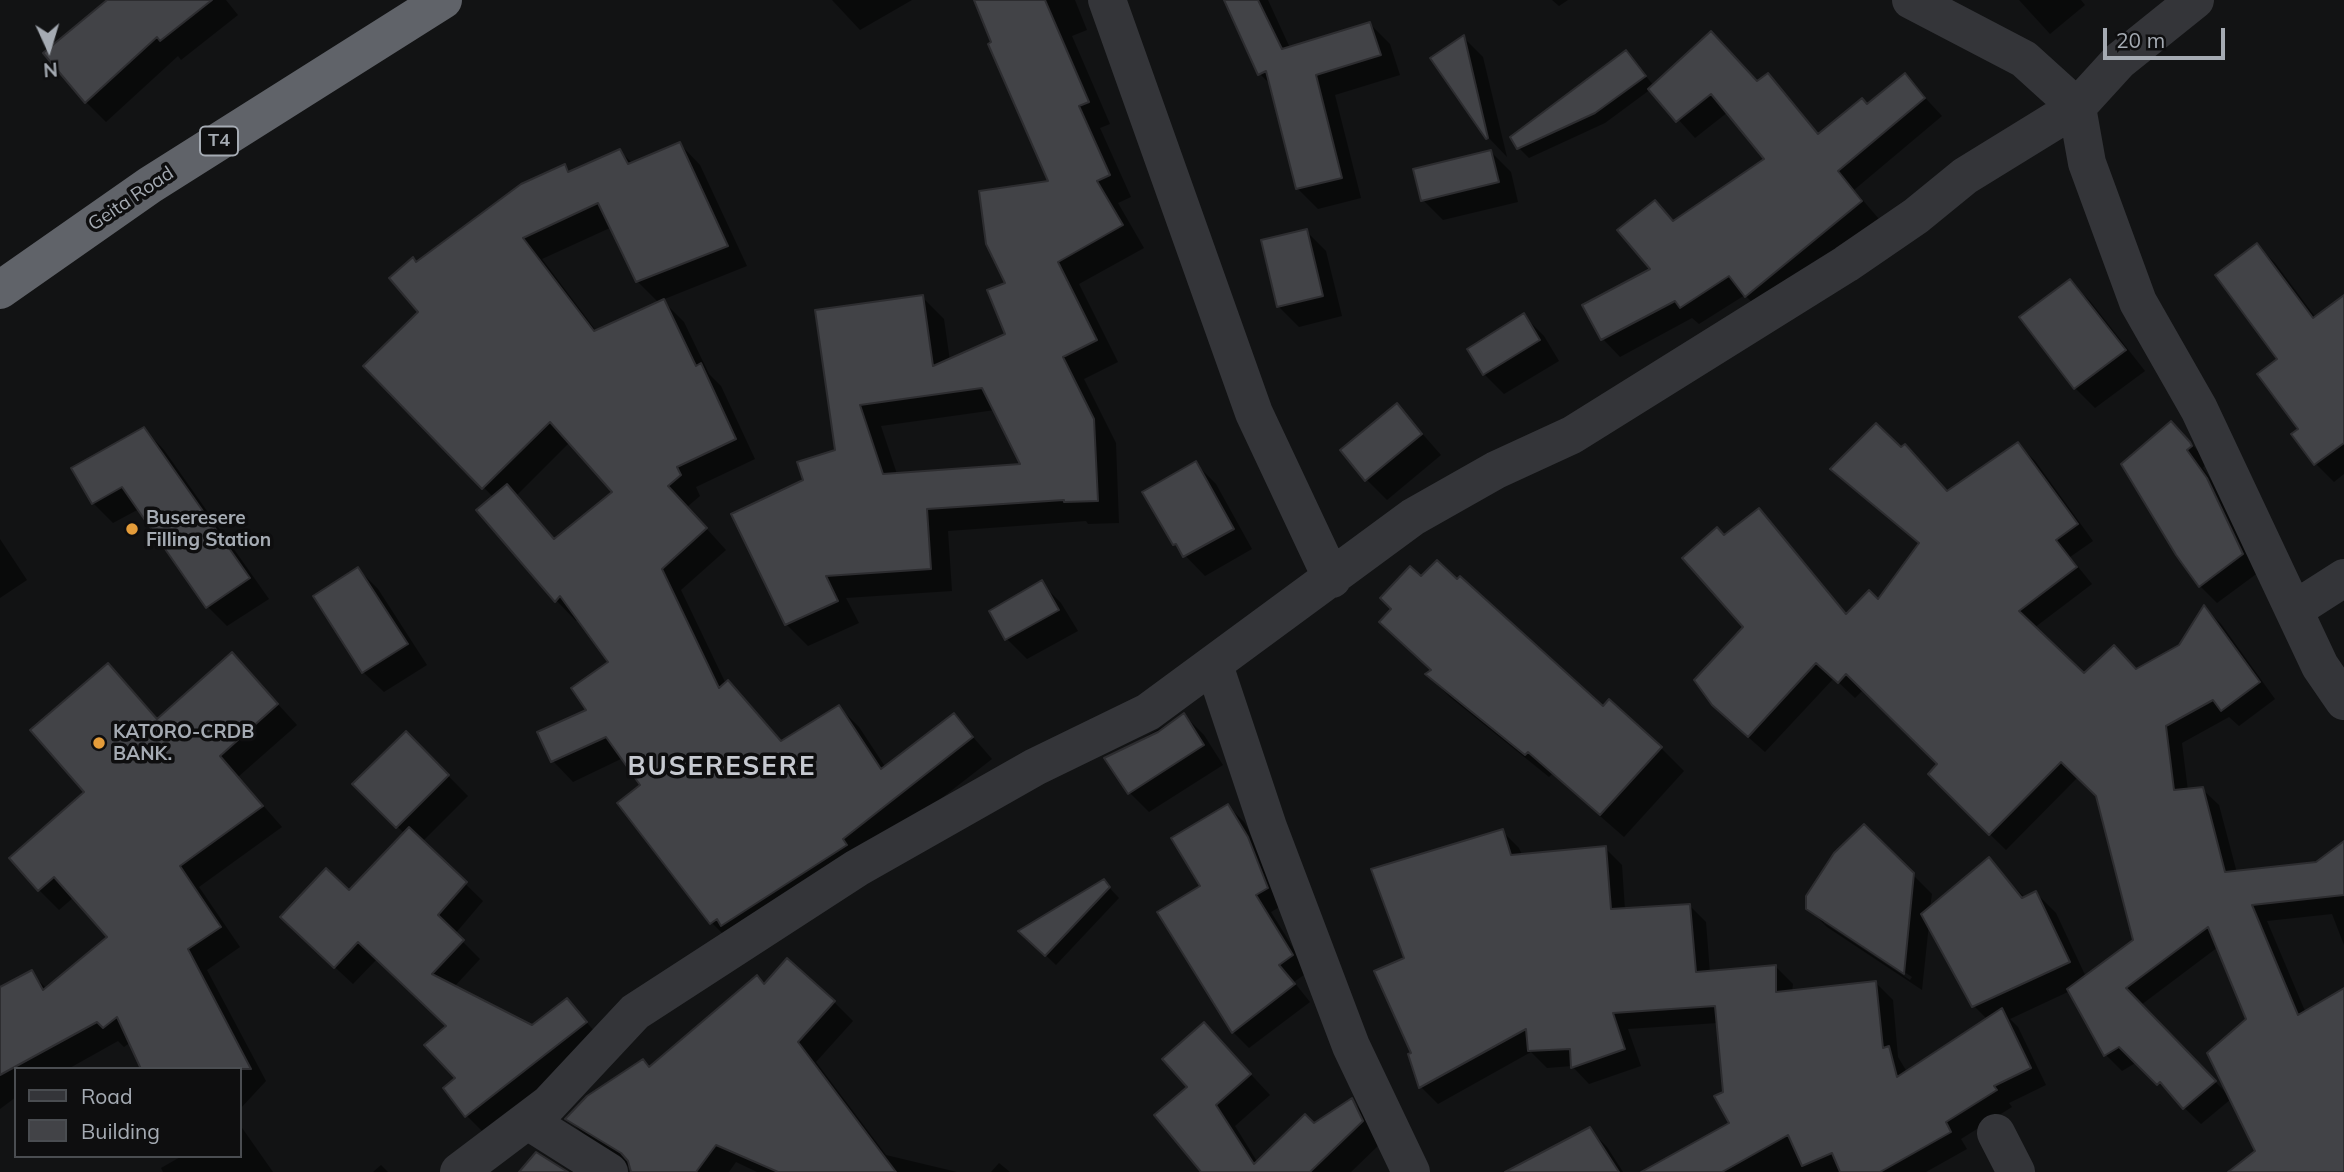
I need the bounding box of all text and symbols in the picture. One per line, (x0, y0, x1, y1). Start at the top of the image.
north arrow (14, 14, 84, 84)
scale bar (2106, 14, 2228, 58)
text: 20 m (2116, 27, 2165, 53)
text: N (42, 57, 58, 82)
road number: T4 (200, 126, 238, 156)
street label: Geita Road (84, 162, 178, 236)
place label: Buseresere Filling Station (146, 507, 271, 551)
marker: Buseresere Filling Station (124, 521, 140, 537)
place label: KATORO-CRDB BANK. (113, 721, 254, 765)
marker: KATORO-CRDB BANK. (91, 735, 107, 751)
district label: BUSERESERE (629, 751, 815, 783)
legend (14, 1067, 242, 1158)
text: Road (81, 1083, 132, 1109)
text: Building (81, 1118, 160, 1144)

